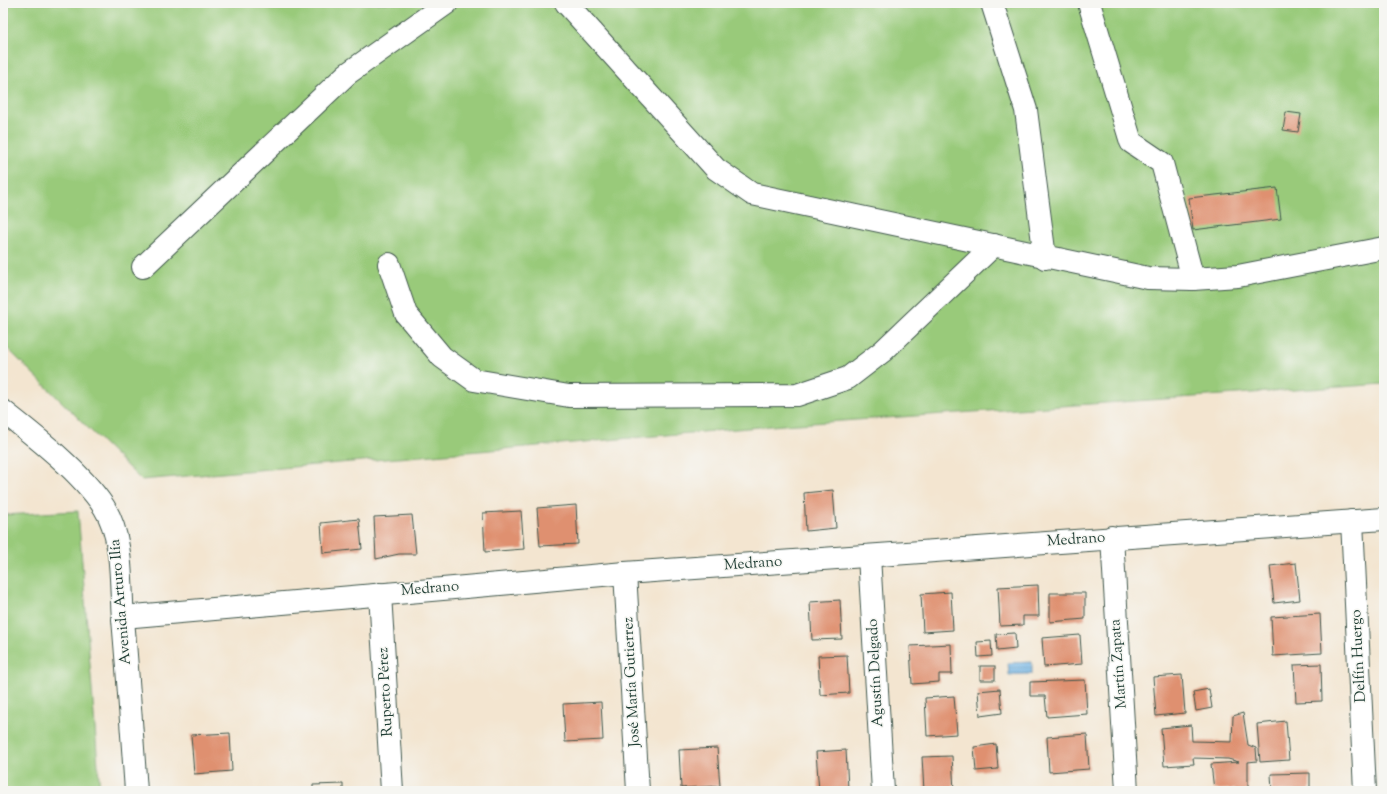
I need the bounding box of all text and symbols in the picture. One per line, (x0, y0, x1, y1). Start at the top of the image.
street label: Medrano (1046, 527, 1106, 553)
street label: Avenida Arturo Ilía (105, 538, 137, 666)
street label: Medrano (723, 551, 783, 577)
street label: Medrano (400, 576, 460, 602)
street label: Delfín Huergo (1346, 609, 1372, 703)
street label: José María Gutierrez (618, 616, 646, 749)
street label: Agustín Delgado (863, 618, 889, 728)
street label: Martín Zapata (1105, 618, 1133, 710)
street label: Ruperto Pérez (373, 646, 399, 737)

